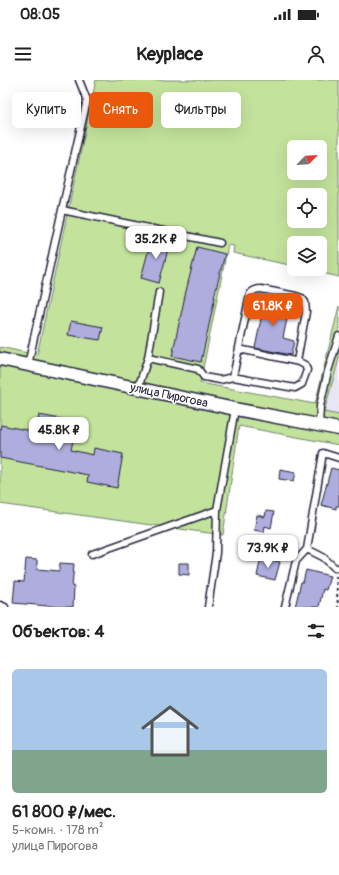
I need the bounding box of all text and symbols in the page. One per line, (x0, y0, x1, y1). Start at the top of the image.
text: 08:05 (20, 5, 60, 24)
icon: menu (12, 43, 34, 65)
text: Keyplace (136, 43, 203, 66)
icon: person (305, 43, 327, 65)
chip: Купить (12, 92, 81, 128)
chip: Снять (89, 92, 153, 128)
chip: Фильтры (161, 92, 241, 128)
north arrow (287, 140, 327, 180)
map controls (287, 140, 327, 276)
button: locate (287, 188, 327, 228)
pin: 35.2K ₽ (119, 226, 193, 260)
text: 35.2K ₽ (135, 231, 177, 247)
button: layers (287, 236, 327, 276)
pin: 61.8K ₽ (236, 293, 310, 327)
text: 61.8K ₽ (253, 298, 293, 314)
street label: улица Пирогова (128, 380, 210, 411)
pin: 45.8K ₽ (22, 417, 96, 451)
text: 45.8K ₽ (38, 422, 80, 438)
pin: 73.9K ₽ (231, 535, 305, 569)
text: 73.9K ₽ (247, 540, 289, 556)
icon: filters (305, 620, 327, 642)
text: Объектов: 4 (12, 621, 104, 642)
icon: home (134, 695, 206, 767)
text: 61 800 ₽/мес. (12, 801, 116, 822)
text: 5-комн. · 178 m² (12, 822, 103, 838)
text: улица Пирогова (12, 838, 98, 854)

